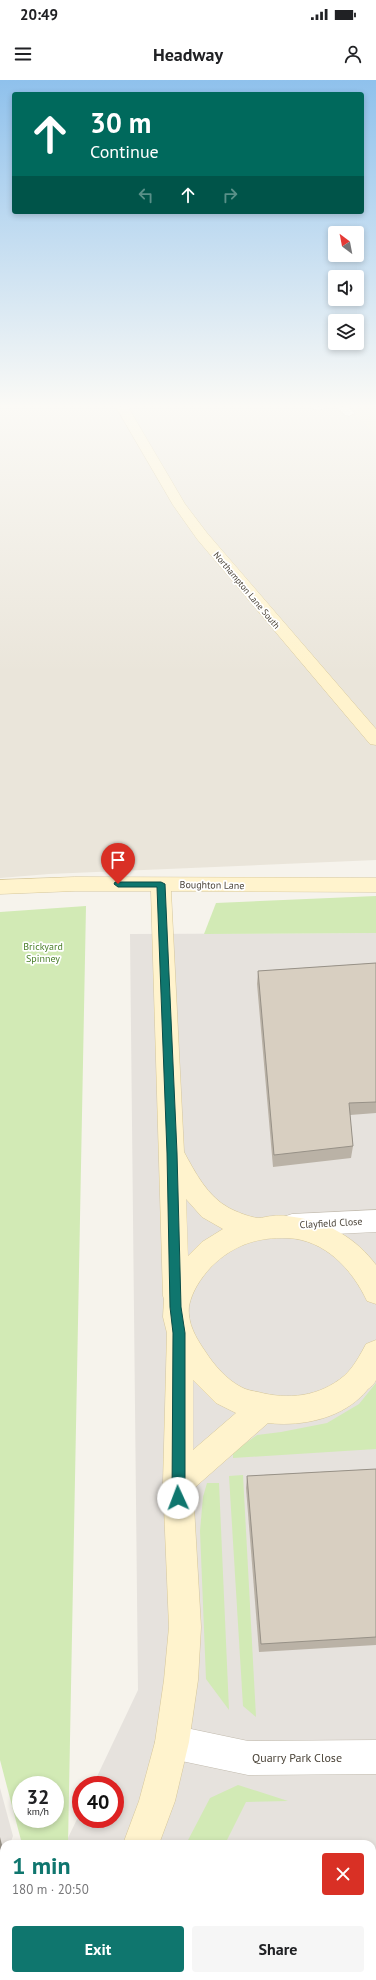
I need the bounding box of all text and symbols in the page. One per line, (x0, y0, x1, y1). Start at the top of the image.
text: 20:49 (20, 5, 58, 24)
icon: menu (12, 43, 34, 65)
text: Headway (153, 43, 223, 66)
icon: person (342, 43, 364, 65)
text: 30 m (90, 104, 151, 141)
icon: ahead (24, 108, 76, 160)
text: Continue (90, 140, 159, 163)
icon: left (135, 184, 157, 206)
icon: ahead (177, 184, 199, 206)
icon: right (219, 184, 241, 206)
north arrow (328, 226, 364, 262)
map controls (328, 226, 364, 350)
button: sound (328, 270, 364, 306)
button: layers (328, 314, 364, 350)
street label: Northampton Lane South (212, 549, 282, 631)
pin (101, 843, 135, 884)
icon: arrive (107, 849, 129, 871)
street label: Boughton Lane (180, 878, 244, 892)
park label: Brickyard Spinney (23, 940, 63, 965)
street label: Clayfield Close (299, 1215, 363, 1231)
position arrow (157, 1477, 199, 1519)
street label: Quarry Park Close (252, 1750, 342, 1765)
speed limit sign: 40 (72, 1776, 124, 1828)
text: 32 (27, 1784, 49, 1810)
text: km/h (27, 1805, 49, 1818)
text: 1 min (12, 1850, 71, 1881)
button: close (322, 1853, 364, 1895)
text: 180 m · 20:50 (12, 1881, 89, 1898)
button: Exit (12, 1926, 184, 1972)
button: Share (192, 1926, 364, 1972)

